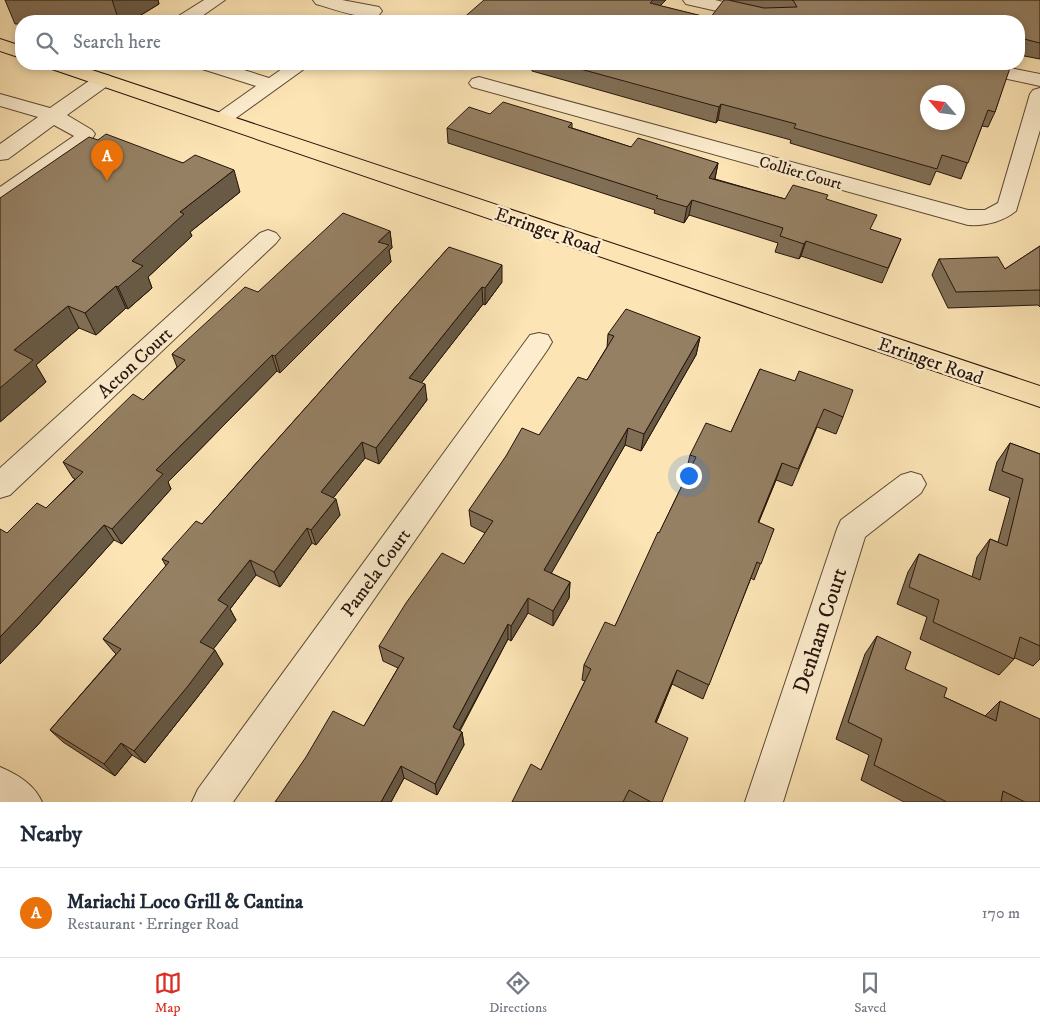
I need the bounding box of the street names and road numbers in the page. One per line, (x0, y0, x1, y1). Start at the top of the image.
street label: Collier Court (757, 152, 844, 194)
street label: Erringer Road (492, 203, 604, 260)
street label: Acton Court (93, 323, 177, 403)
street label: Erringer Road (875, 333, 987, 390)
street label: Pamela Court (337, 524, 416, 621)
street label: Denham Court (787, 564, 853, 697)

